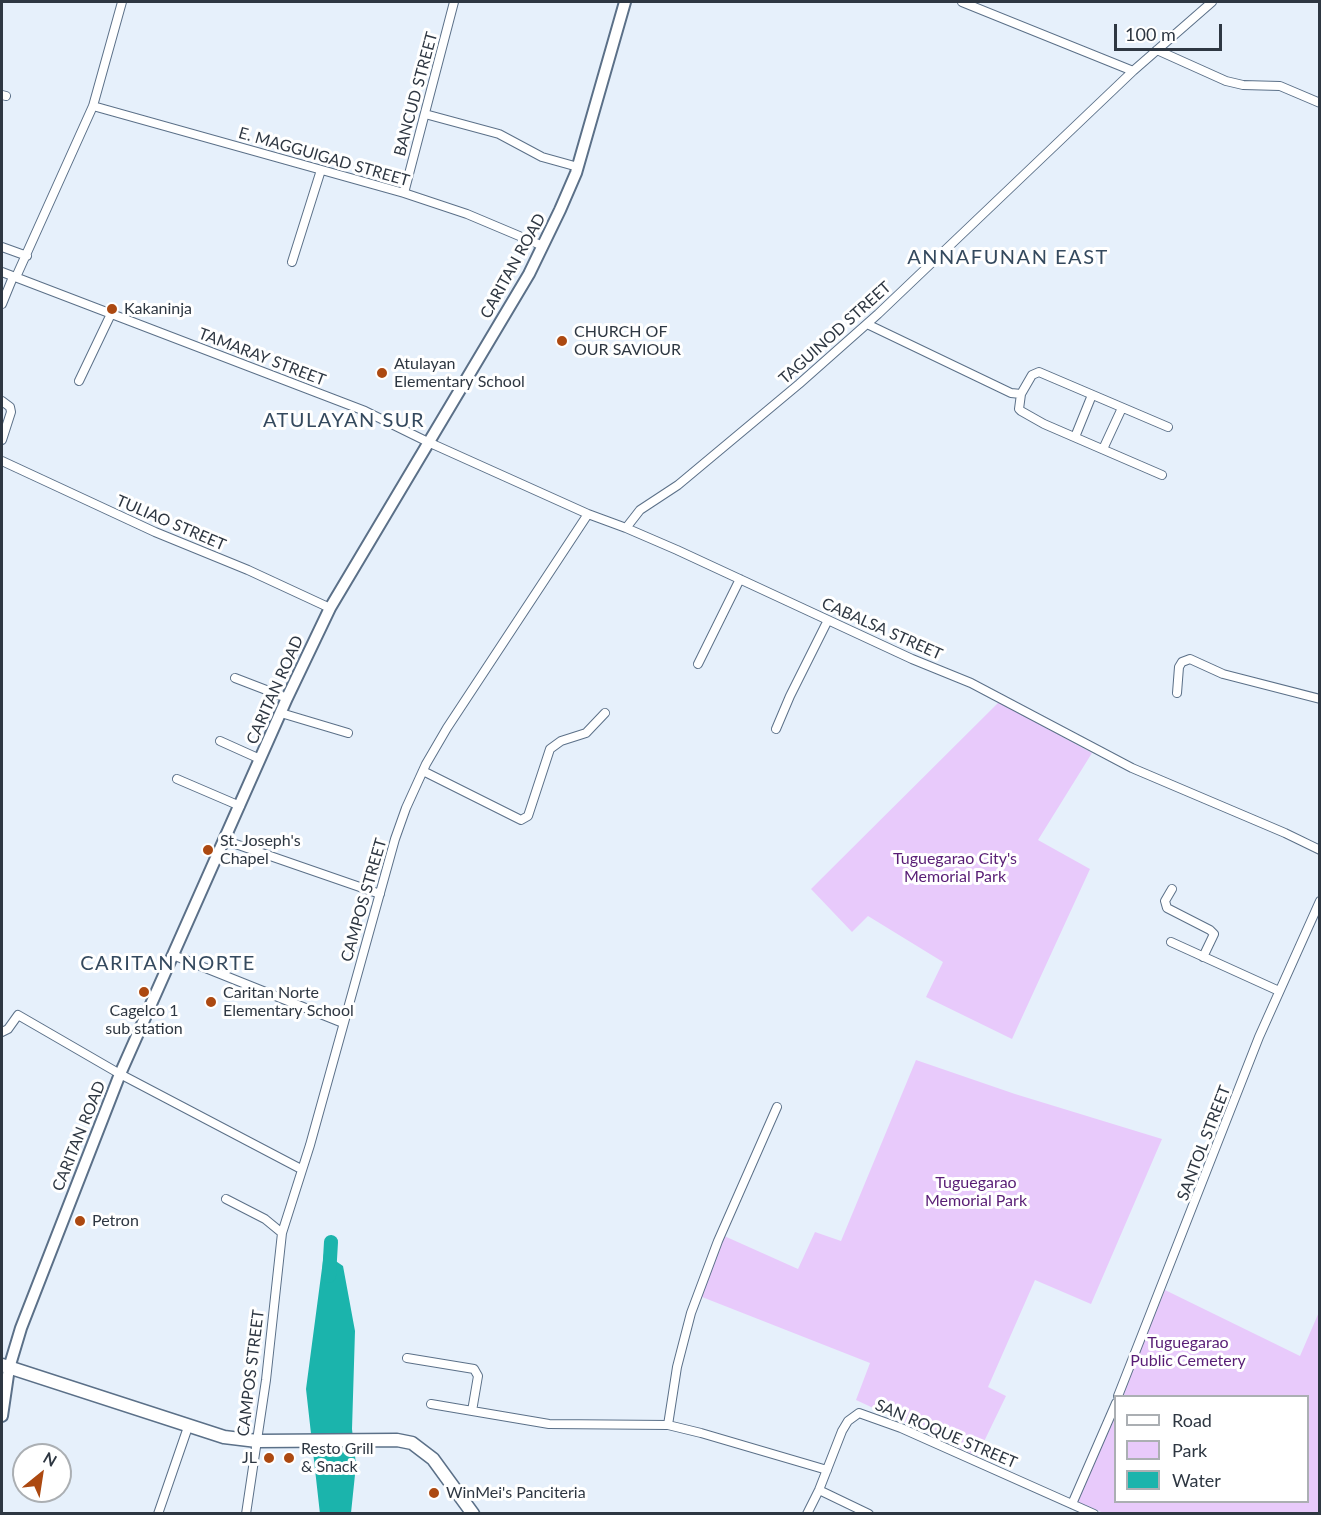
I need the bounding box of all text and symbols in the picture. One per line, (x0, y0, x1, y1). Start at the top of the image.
scale bar (1117, 12, 1225, 50)
text: 100 m (1125, 23, 1176, 45)
street label: BANCUD STREET (390, 30, 442, 158)
street label: E. MAGGUIGAD STREET (236, 123, 412, 191)
street label: CARITAN ROAD (476, 210, 550, 322)
district label: ANNAFUNAN EAST (907, 246, 1109, 270)
street label: TAGUINOD STREET (775, 278, 895, 388)
place label: Kakaninja (124, 299, 192, 319)
marker: Kakaninja (105, 302, 119, 316)
place label: CHURCH OF OUR SAVIOUR (574, 322, 681, 360)
street label: TAMARAY STREET (196, 324, 328, 390)
marker: CHURCH OF OUR SAVIOUR (555, 334, 569, 348)
place label: Atulayan Elementary School (394, 354, 525, 392)
marker: Atulayan Elementary School (375, 366, 389, 380)
district label: ATULAYAN SUR (263, 409, 425, 433)
street label: TULIAO STREET (113, 491, 229, 555)
street label: CABALSA STREET (819, 594, 945, 664)
street label: CARITAN ROAD (242, 633, 308, 747)
place label: St. Joseph's Chapel (220, 831, 301, 869)
street label: CAMPOS STREET (337, 836, 391, 964)
marker: St. Joseph's Chapel (201, 843, 215, 857)
park label: Tuguegarao City's Memorial Park (893, 849, 1017, 887)
district label: CARITAN NORTE (80, 952, 256, 976)
place label: Caritan Norte Elementary School (223, 983, 354, 1021)
marker: Cagelco 1 sub station (137, 985, 151, 999)
marker: Caritan Norte Elementary School (204, 995, 218, 1009)
place label: Cagelco 1 sub station (105, 1001, 183, 1039)
street label: CARITAN ROAD (48, 1078, 110, 1194)
street label: SANTOL STREET (1173, 1083, 1235, 1203)
park label: Tuguegarao Memorial Park (925, 1173, 1027, 1211)
place label: Petron (92, 1211, 139, 1231)
marker: Petron (73, 1214, 87, 1228)
street label: CAMPOS STREET (234, 1308, 268, 1438)
park label: Tuguegarao Public Cemetery (1130, 1333, 1246, 1371)
street label: SAN ROQUE STREET (872, 1395, 1020, 1473)
legend (1114, 1395, 1309, 1503)
text: Road (1172, 1409, 1212, 1431)
place label: Resto Grill & Snack (301, 1439, 374, 1477)
text: Park (1172, 1439, 1207, 1461)
north arrow (12, 1443, 72, 1503)
text: N (40, 1447, 60, 1470)
place label: JL (242, 1448, 257, 1468)
marker: JL (262, 1451, 276, 1465)
marker: Resto Grill & Snack (282, 1451, 296, 1465)
text: Water (1172, 1469, 1221, 1491)
place label: WinMei's Panciteria (446, 1483, 586, 1503)
marker: WinMei's Panciteria (427, 1486, 441, 1500)

